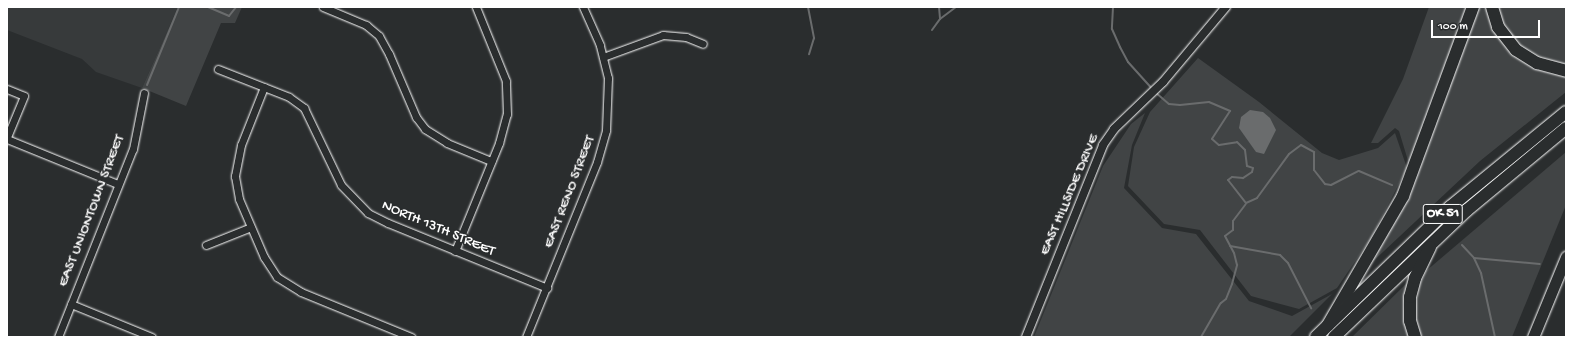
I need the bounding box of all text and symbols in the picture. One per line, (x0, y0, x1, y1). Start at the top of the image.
scale bar (1433, 12, 1542, 38)
text: 100 m (1438, 20, 1468, 34)
street label: EAST UNIONTOWN STREET (55, 132, 129, 290)
street label: EAST HILLSIDE DRIVE (1036, 132, 1104, 258)
street label: EAST RENO STREET (540, 133, 600, 251)
street label: NORTH 13TH STREET (379, 197, 497, 261)
road number: OK 51 (1422, 202, 1464, 226)

